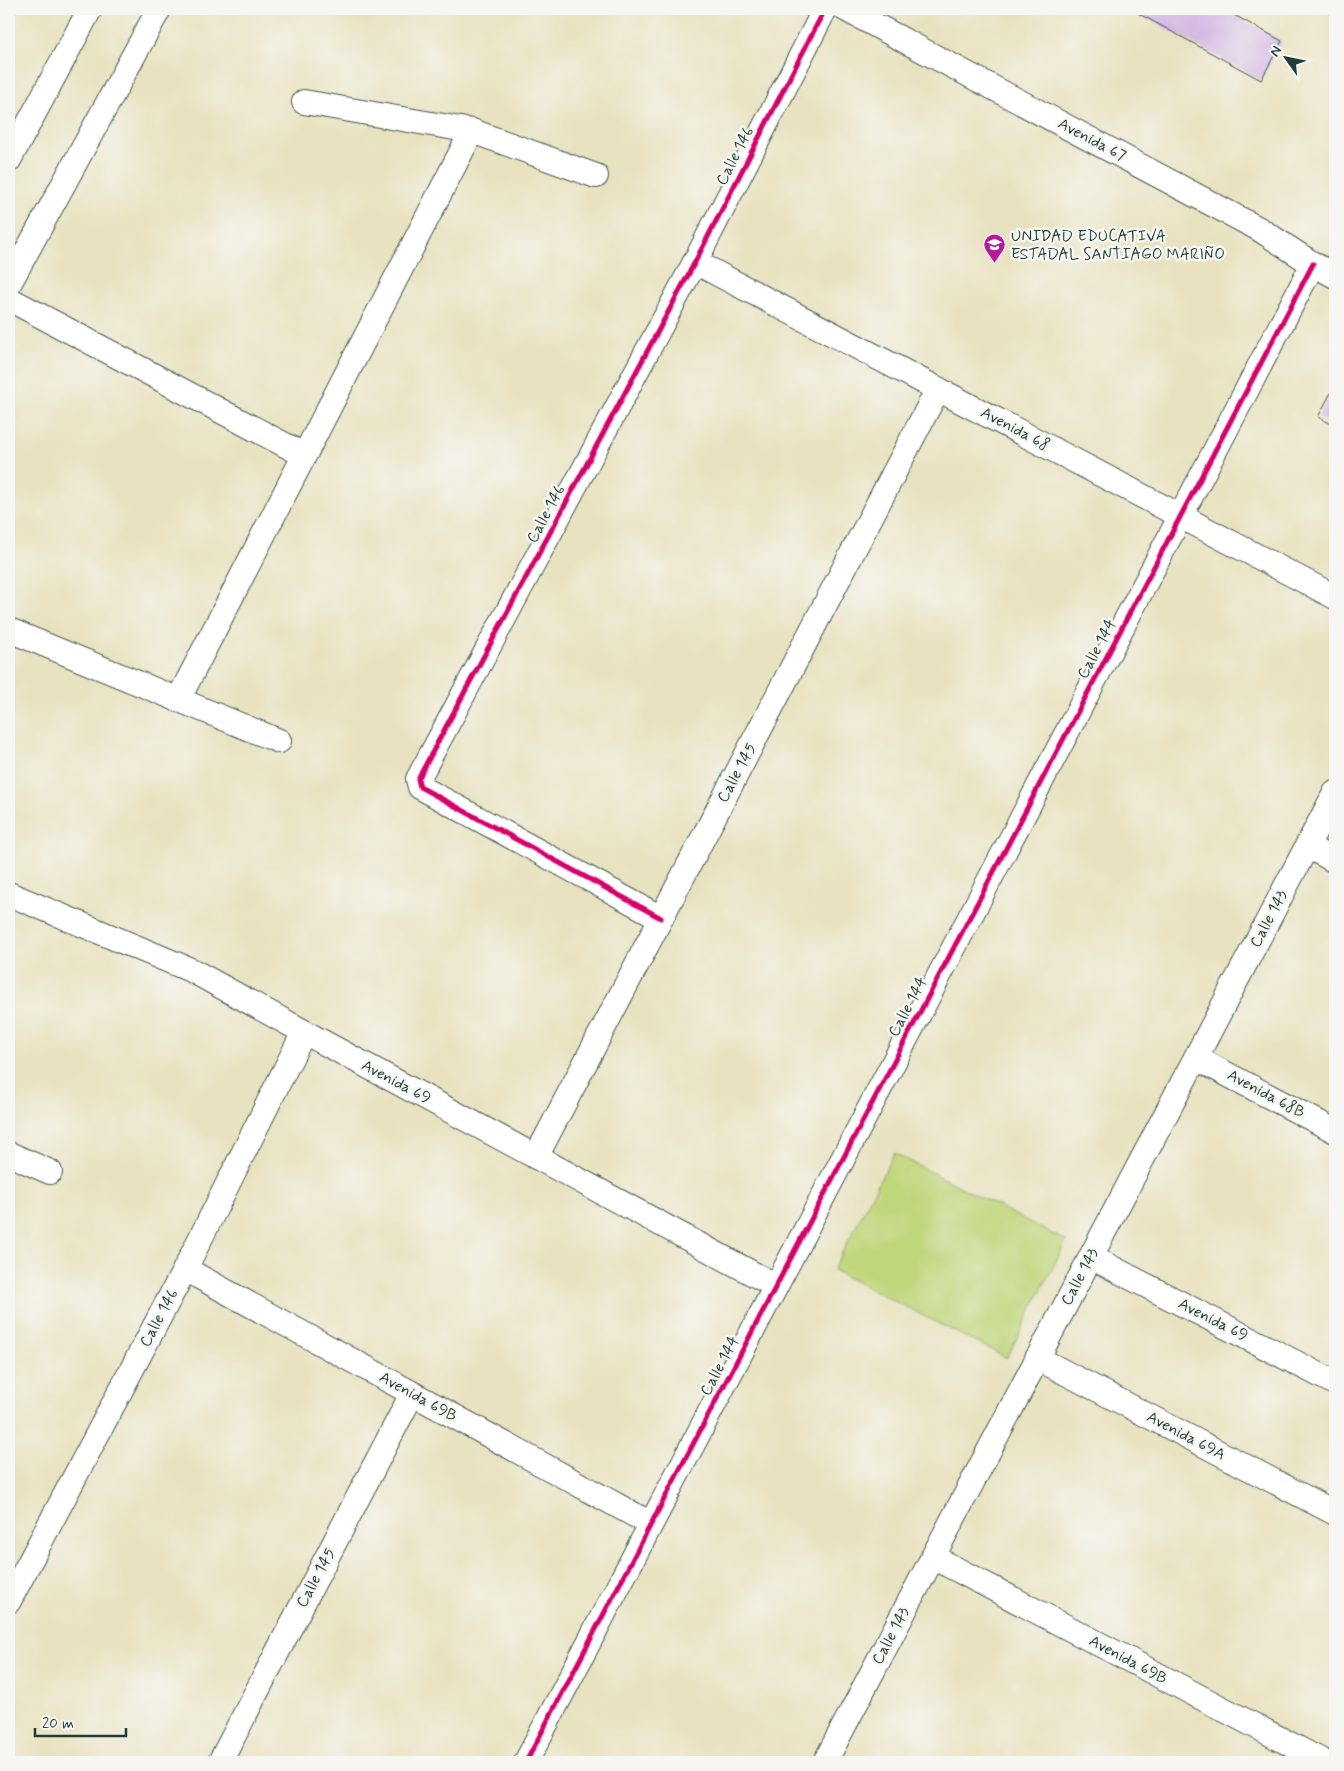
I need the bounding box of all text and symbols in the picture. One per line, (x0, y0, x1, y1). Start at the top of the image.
north arrow (1262, 32, 1312, 82)
text: N (1266, 43, 1286, 60)
street label: Avenida 67 (1054, 113, 1130, 167)
street label: Calle 146 (711, 123, 759, 189)
place label: UNIDAD EDUCATIVA ESTADAL SANTIAGO MARIÑO (1011, 226, 1225, 265)
school or university icon: UNIDAD EDUCATIVA ESTADAL SANTIAGO MARIÑO (983, 233, 1007, 264)
street label: Avenida 68 (977, 402, 1053, 456)
street label: Calle 146 (522, 481, 570, 547)
street label: Calle 144 (1072, 615, 1122, 683)
street label: Calle 145 (713, 740, 761, 806)
street label: Calle 143 (1245, 886, 1293, 951)
street label: Calle 144 (883, 973, 933, 1041)
street label: Avenida 69 (358, 1055, 434, 1109)
street label: Avenida 68B (1223, 1065, 1309, 1123)
street label: Calle 143 (1056, 1244, 1104, 1309)
street label: Calle 146 (135, 1285, 183, 1351)
street label: Avenida 69 (1174, 1293, 1252, 1347)
street label: Calle 144 (695, 1332, 745, 1400)
street label: Avenida 69B (375, 1367, 461, 1427)
street label: Avenida 69A (1143, 1406, 1229, 1466)
street label: Calle 145 (292, 1545, 340, 1611)
street label: Calle 143 (867, 1603, 915, 1668)
street label: Avenida 69B (1085, 1631, 1171, 1689)
scale bar (35, 1706, 126, 1738)
text: 20 m (42, 1714, 74, 1734)

